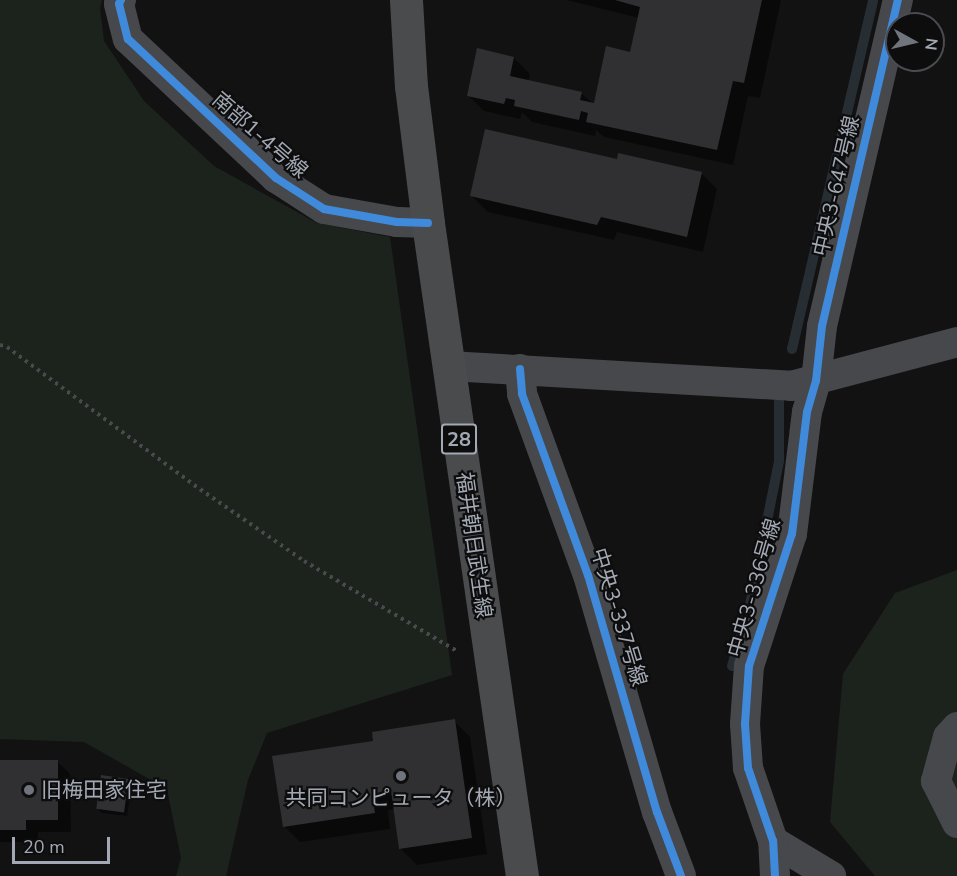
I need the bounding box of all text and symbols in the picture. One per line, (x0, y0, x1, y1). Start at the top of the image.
north arrow (885, 12, 945, 72)
text: N (919, 37, 943, 52)
street label: 南部1-4号線 (207, 87, 313, 183)
street label: 中央3-647号線 (808, 113, 864, 259)
road number: 28 (441, 422, 477, 456)
street label: 福井朝日武生線 (451, 470, 497, 620)
street label: 中央3-336号線 (722, 516, 786, 660)
street label: 中央3-337号線 (586, 545, 652, 689)
marker: 共同コンピュータ（株） (394, 769, 408, 783)
place label: 旧梅田家住宅 (41, 777, 167, 803)
marker: 旧梅田家住宅 (22, 783, 36, 797)
place label: 共同コンピュータ（株） (286, 785, 516, 811)
scale bar (15, 825, 112, 863)
text: 20 m (23, 835, 65, 859)

